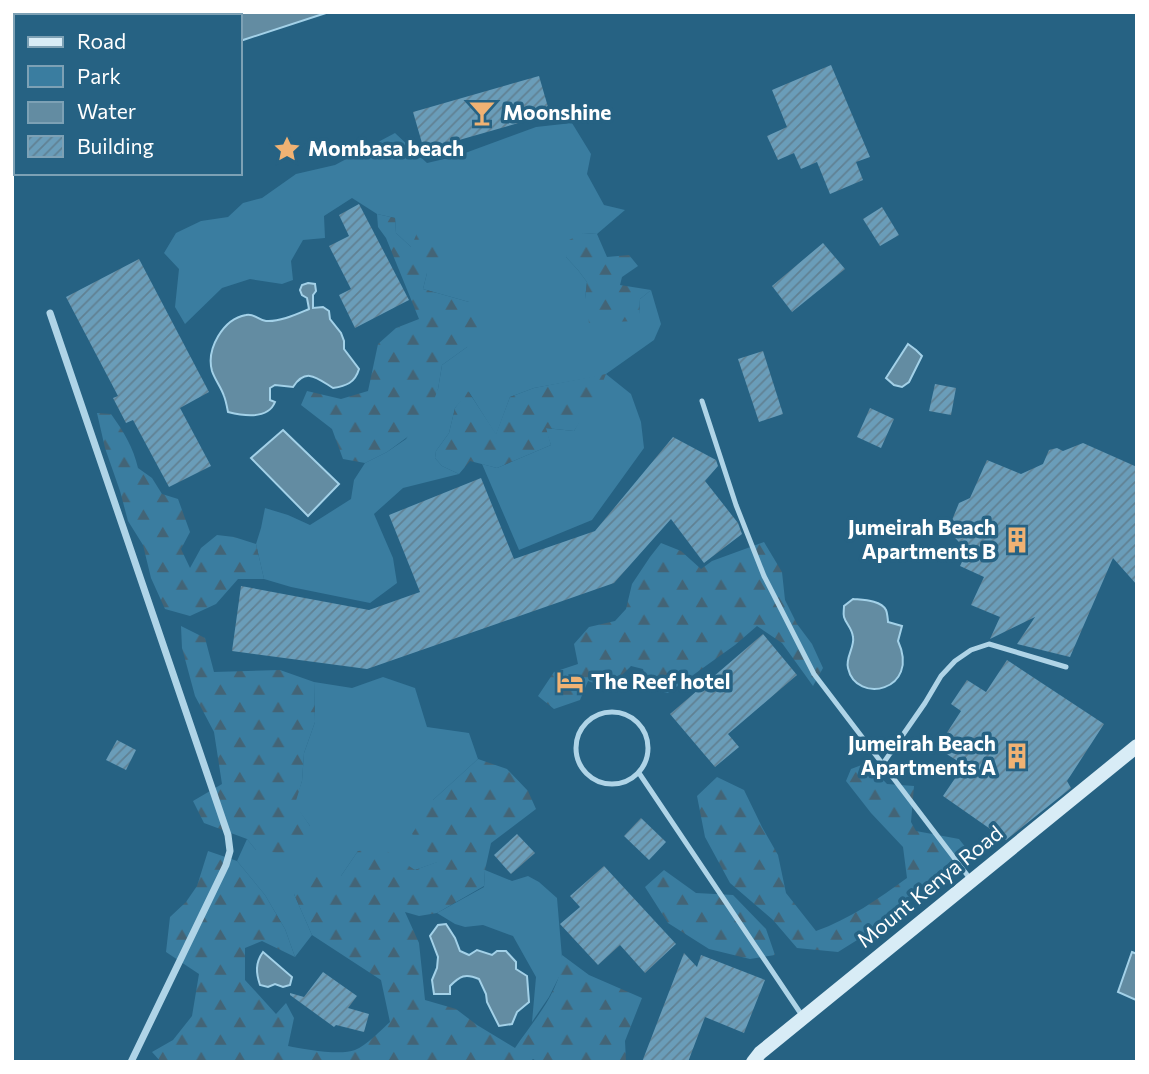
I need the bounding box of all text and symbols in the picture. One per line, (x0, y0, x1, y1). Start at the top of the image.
legend (14, 14, 242, 175)
text: Road (77, 28, 126, 53)
text: Park (77, 63, 121, 88)
text: Water (77, 98, 136, 123)
bar icon: Moonshine (467, 98, 497, 128)
place label: Moonshine (503, 99, 611, 124)
text: Building (77, 133, 154, 158)
place icon: Mombasa beach (272, 134, 302, 164)
place label: Mombasa beach (308, 135, 464, 160)
place label: Jumeirah Beach Apartments B (848, 514, 996, 563)
building icon: Jumeirah Beach Apartments B (1002, 525, 1032, 555)
hotel icon: The Reef hotel (555, 667, 585, 697)
place label: The Reef hotel (591, 668, 730, 693)
place label: Jumeirah Beach Apartments A (848, 730, 996, 779)
building icon: Jumeirah Beach Apartments A (1002, 741, 1032, 771)
street label: Mount Kenya Road (851, 820, 1007, 952)

